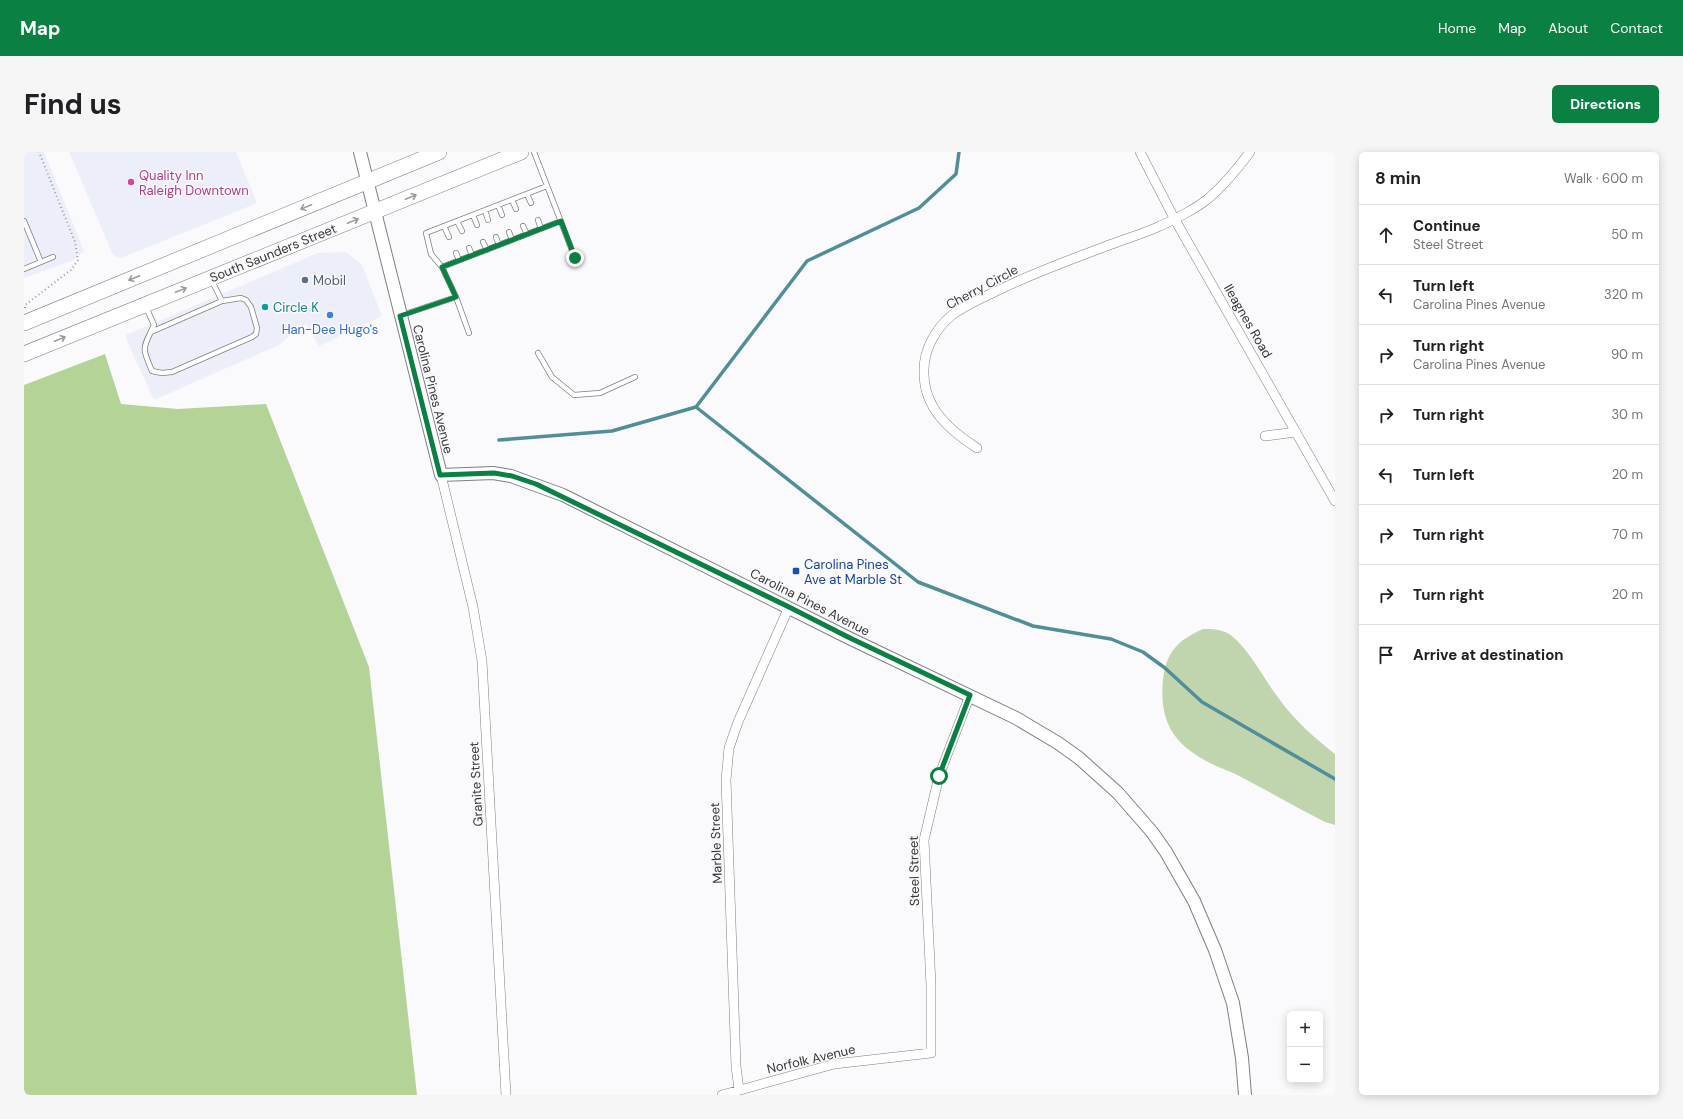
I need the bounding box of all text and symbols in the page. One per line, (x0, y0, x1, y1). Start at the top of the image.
text: Map (20, 16, 60, 41)
text: Home (1438, 19, 1476, 37)
text: Map (1498, 19, 1526, 37)
text: About (1548, 19, 1588, 37)
text: Contact (1610, 19, 1663, 37)
button: Directions (1552, 85, 1659, 123)
text: Find us (24, 86, 122, 123)
place label: Quality Inn Raleigh Downtown (139, 167, 249, 199)
text: 8 min (1375, 167, 1421, 189)
text: Walk · 600 m (1564, 170, 1643, 187)
marker: Quality Inn Raleigh Downtown (126, 177, 136, 187)
one-way arrow (405, 193, 417, 200)
one-way arrow (301, 203, 313, 211)
one-way arrow (346, 216, 358, 224)
text: Continue (1413, 216, 1481, 236)
street label: South Saunders Street (207, 220, 339, 286)
icon: ahead (1375, 224, 1397, 246)
text: 50 m (1611, 226, 1643, 243)
text: Steel Street (1413, 236, 1483, 253)
route end (566, 249, 584, 267)
street label: Cherry Circle (943, 261, 1021, 313)
place label: Mobil (313, 272, 346, 289)
one-way arrow (129, 274, 141, 282)
marker: Mobil (300, 275, 310, 285)
text: Turn left (1413, 276, 1474, 296)
street label: Ileagnes Road (1220, 281, 1276, 361)
icon: left (1375, 284, 1397, 306)
one-way arrow (174, 286, 186, 294)
text: 320 m (1604, 286, 1643, 303)
text: Carolina Pines Avenue (1413, 296, 1545, 313)
place label: Circle K (273, 299, 319, 316)
marker: Circle K (260, 302, 270, 312)
marker: Han-Dee Hugo's (325, 310, 335, 320)
place label: Han-Dee Hugo's (282, 321, 378, 338)
street label: Carolina Pines Avenue (409, 323, 457, 455)
one-way arrow (54, 335, 66, 343)
text: Turn right (1413, 336, 1484, 356)
icon: right (1375, 344, 1397, 366)
text: 90 m (1611, 346, 1643, 363)
text: Carolina Pines Avenue (1413, 356, 1545, 373)
icon: right (1375, 404, 1397, 426)
text: Turn right (1413, 405, 1484, 425)
text: 30 m (1611, 406, 1643, 423)
icon: left (1375, 464, 1397, 486)
text: Turn left (1413, 465, 1474, 485)
text: 20 m (1612, 466, 1643, 483)
icon: right (1375, 524, 1397, 546)
text: Turn right (1413, 525, 1484, 545)
text: 70 m (1612, 526, 1643, 543)
place label: Carolina Pines Ave at Marble St (804, 556, 902, 588)
street label: Carolina Pines Avenue (747, 564, 873, 640)
marker: Carolina Pines Ave at Marble St (791, 566, 801, 576)
icon: right (1375, 584, 1397, 606)
text: Turn right (1413, 585, 1484, 605)
text: 20 m (1612, 586, 1643, 603)
icon: arrive (1375, 644, 1397, 666)
text: Arrive at destination (1413, 645, 1564, 665)
street label: Granite Street (465, 741, 487, 827)
route start (930, 767, 948, 785)
street label: Marble Street (706, 802, 726, 884)
street label: Steel Street (905, 836, 923, 906)
map controls (1287, 1011, 1323, 1083)
button: + (1287, 1011, 1323, 1047)
street label: Norfolk Avenue (765, 1041, 857, 1077)
button: − (1287, 1047, 1323, 1083)

